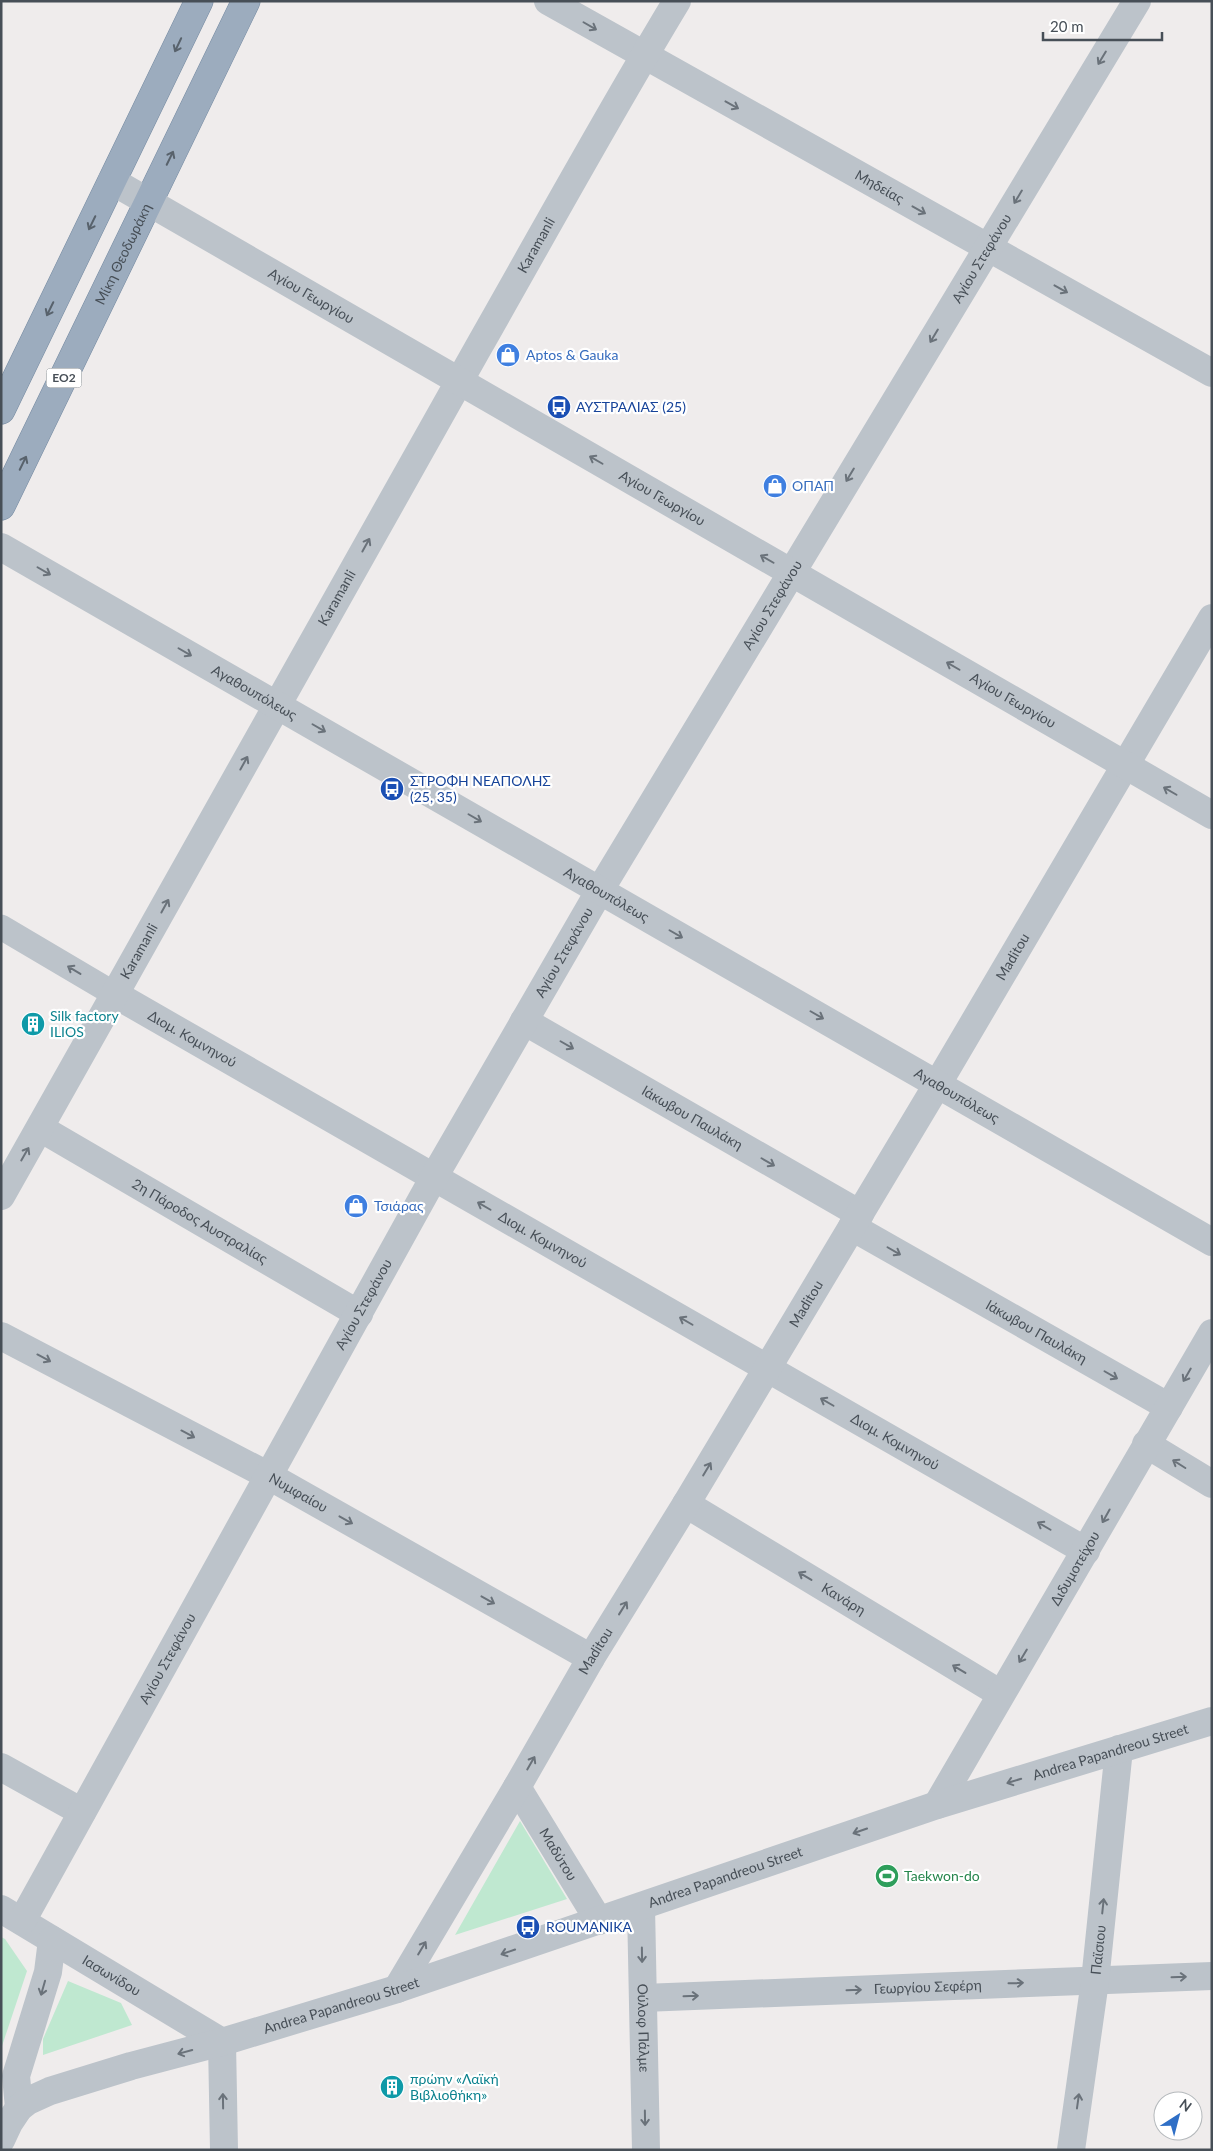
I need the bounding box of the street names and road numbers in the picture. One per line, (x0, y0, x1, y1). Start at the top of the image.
street label: Μηδείας (852, 166, 908, 207)
street label: Μίκη Θεοδωράκη (91, 200, 155, 307)
street label: Αγίου Στεφάνου (948, 210, 1015, 306)
street label: Karamanli (513, 214, 558, 276)
street label: Αγίου Γεωργίου (266, 264, 357, 327)
road number: ΕΟ2 (46, 368, 82, 388)
street label: Αγίου Γεωργίου (616, 466, 708, 529)
street label: Αγίου Στεφάνου (738, 557, 805, 652)
street label: Karamanli (314, 567, 359, 628)
street label: Αγαθουπόλεως (209, 661, 301, 723)
street label: Αγίου Γεωργίου (967, 669, 1059, 731)
street label: Αγαθουπόλεως (561, 863, 653, 925)
street label: Αγίου Στεφάνου (531, 904, 596, 1000)
street label: Karamanli (116, 920, 161, 982)
street label: Maditou (992, 930, 1033, 983)
street label: Διομ. Κομνηνού (145, 1006, 240, 1070)
street label: Αγαθουπόλεως (911, 1064, 1003, 1126)
street label: Ιάκωβου Παυλάκη (639, 1081, 746, 1153)
street label: 2η Πάροδος Αυστραλίας (129, 1175, 271, 1267)
street label: Διομ. Κομνηνού (496, 1207, 590, 1271)
street label: Αγίου Στεφάνου (331, 1256, 395, 1352)
street label: Maditou (785, 1277, 826, 1330)
street label: Ιάκωβου Παυλάκη (983, 1296, 1090, 1367)
street label: Διομ. Κομνηνού (848, 1409, 943, 1473)
street label: Νυμφαίου (266, 1469, 331, 1515)
street label: Διδυμοτείχου (1046, 1528, 1103, 1608)
street label: Κανάρη (819, 1579, 869, 1618)
street label: Αγίου Στεφάνου (135, 1610, 199, 1707)
street label: Maditou (574, 1624, 616, 1677)
street label: Andrea Papandreou Street (1030, 1720, 1190, 1783)
street label: Μαδύτου (536, 1825, 581, 1884)
street label: Andrea Papandreou Street (646, 1842, 805, 1911)
street label: Παϊσιου (1087, 1924, 1109, 1976)
street label: Ιασωνίδου (79, 1951, 144, 1999)
street label: Andrea Papandreou Street (261, 1973, 421, 2037)
street label: Γεωργίου Σεφέρη (874, 1976, 982, 1997)
street label: Ούλοφ Πάλμε (635, 1983, 653, 2073)

